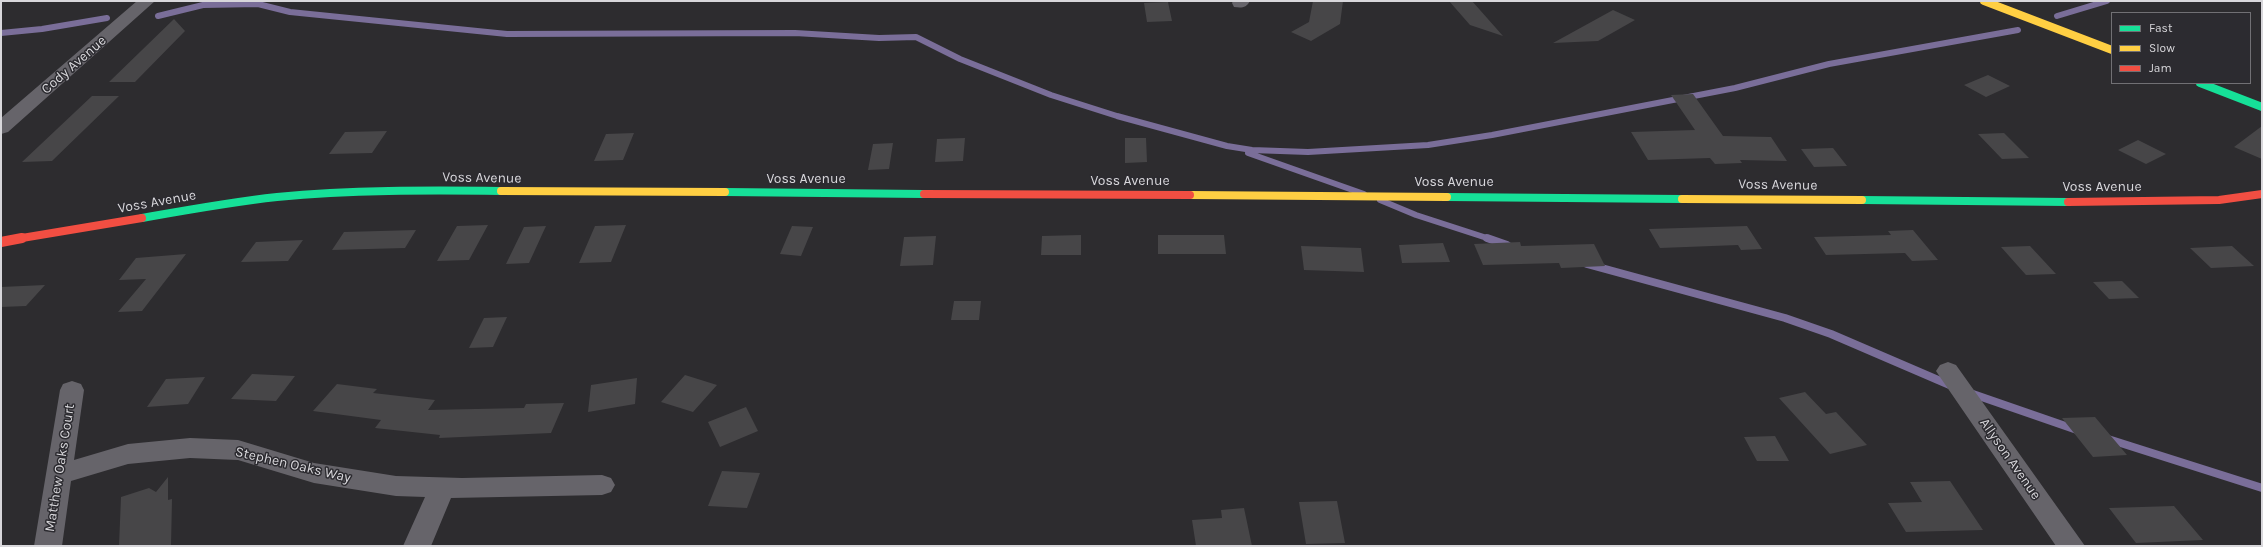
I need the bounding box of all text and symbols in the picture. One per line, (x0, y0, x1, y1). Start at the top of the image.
legend (2111, 12, 2251, 84)
text: Fast (2149, 21, 2172, 35)
street label: Cody Avenue (38, 32, 110, 98)
text: Slow (2149, 41, 2175, 55)
text: Jam (2149, 61, 2172, 75)
street label: Voss Avenue (442, 169, 522, 187)
street label: Voss Avenue (766, 171, 846, 187)
street label: Voss Avenue (1090, 173, 1170, 189)
street label: Voss Avenue (1414, 174, 1494, 190)
street label: Voss Avenue (1738, 176, 1818, 194)
street label: Voss Avenue (2062, 179, 2142, 195)
street label: Voss Avenue (117, 187, 197, 217)
street label: Matthew Oaks Court (42, 403, 78, 533)
street label: Allyson Avenue (1976, 415, 2044, 503)
street label: Stephen Oaks Way (234, 444, 352, 486)

